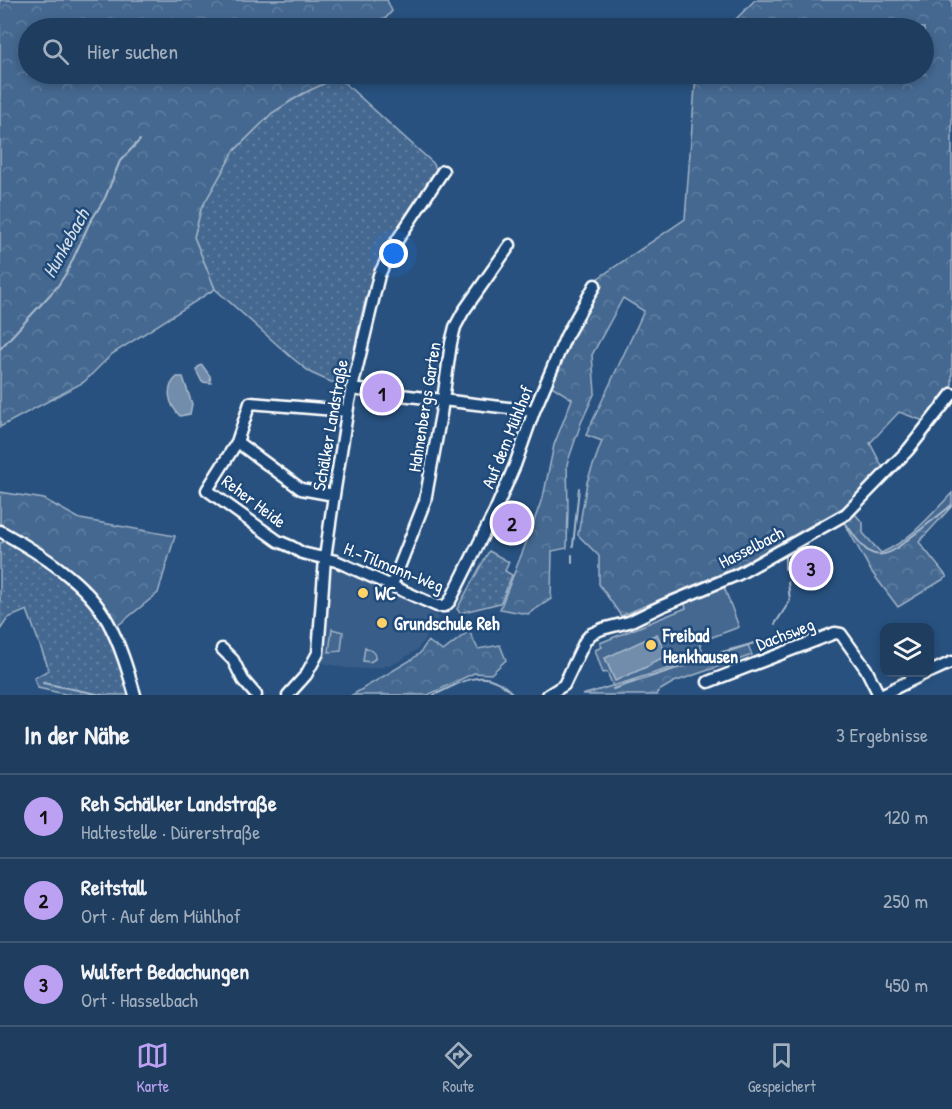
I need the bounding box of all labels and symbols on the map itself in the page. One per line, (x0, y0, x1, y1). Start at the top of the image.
water label: Hunkebach (35, 202, 96, 282)
your location (379, 239, 408, 268)
street label: Hahnenbergs Garten (401, 340, 447, 474)
street label: Schälker Landstraße (306, 357, 354, 493)
pin: 1 (362, 370, 401, 416)
street label: Auf dem Mühlhof (475, 381, 539, 492)
street label: Reher Heide (217, 468, 291, 534)
pin: 2 (492, 500, 532, 546)
street label: Hasselbach (714, 520, 788, 574)
street label: H.-Tilmann-Weg (340, 536, 448, 598)
pin: 3 (792, 546, 830, 590)
place label: WC (375, 581, 396, 606)
marker: WC (356, 586, 370, 600)
place label: Grundschule Reh (394, 611, 500, 636)
street label: Dachsweg (752, 611, 818, 657)
marker: Grundschule Reh (375, 616, 389, 630)
place label: Freibad Henkhausen (662, 623, 738, 669)
marker: Freibad Henkhausen (644, 638, 658, 652)

